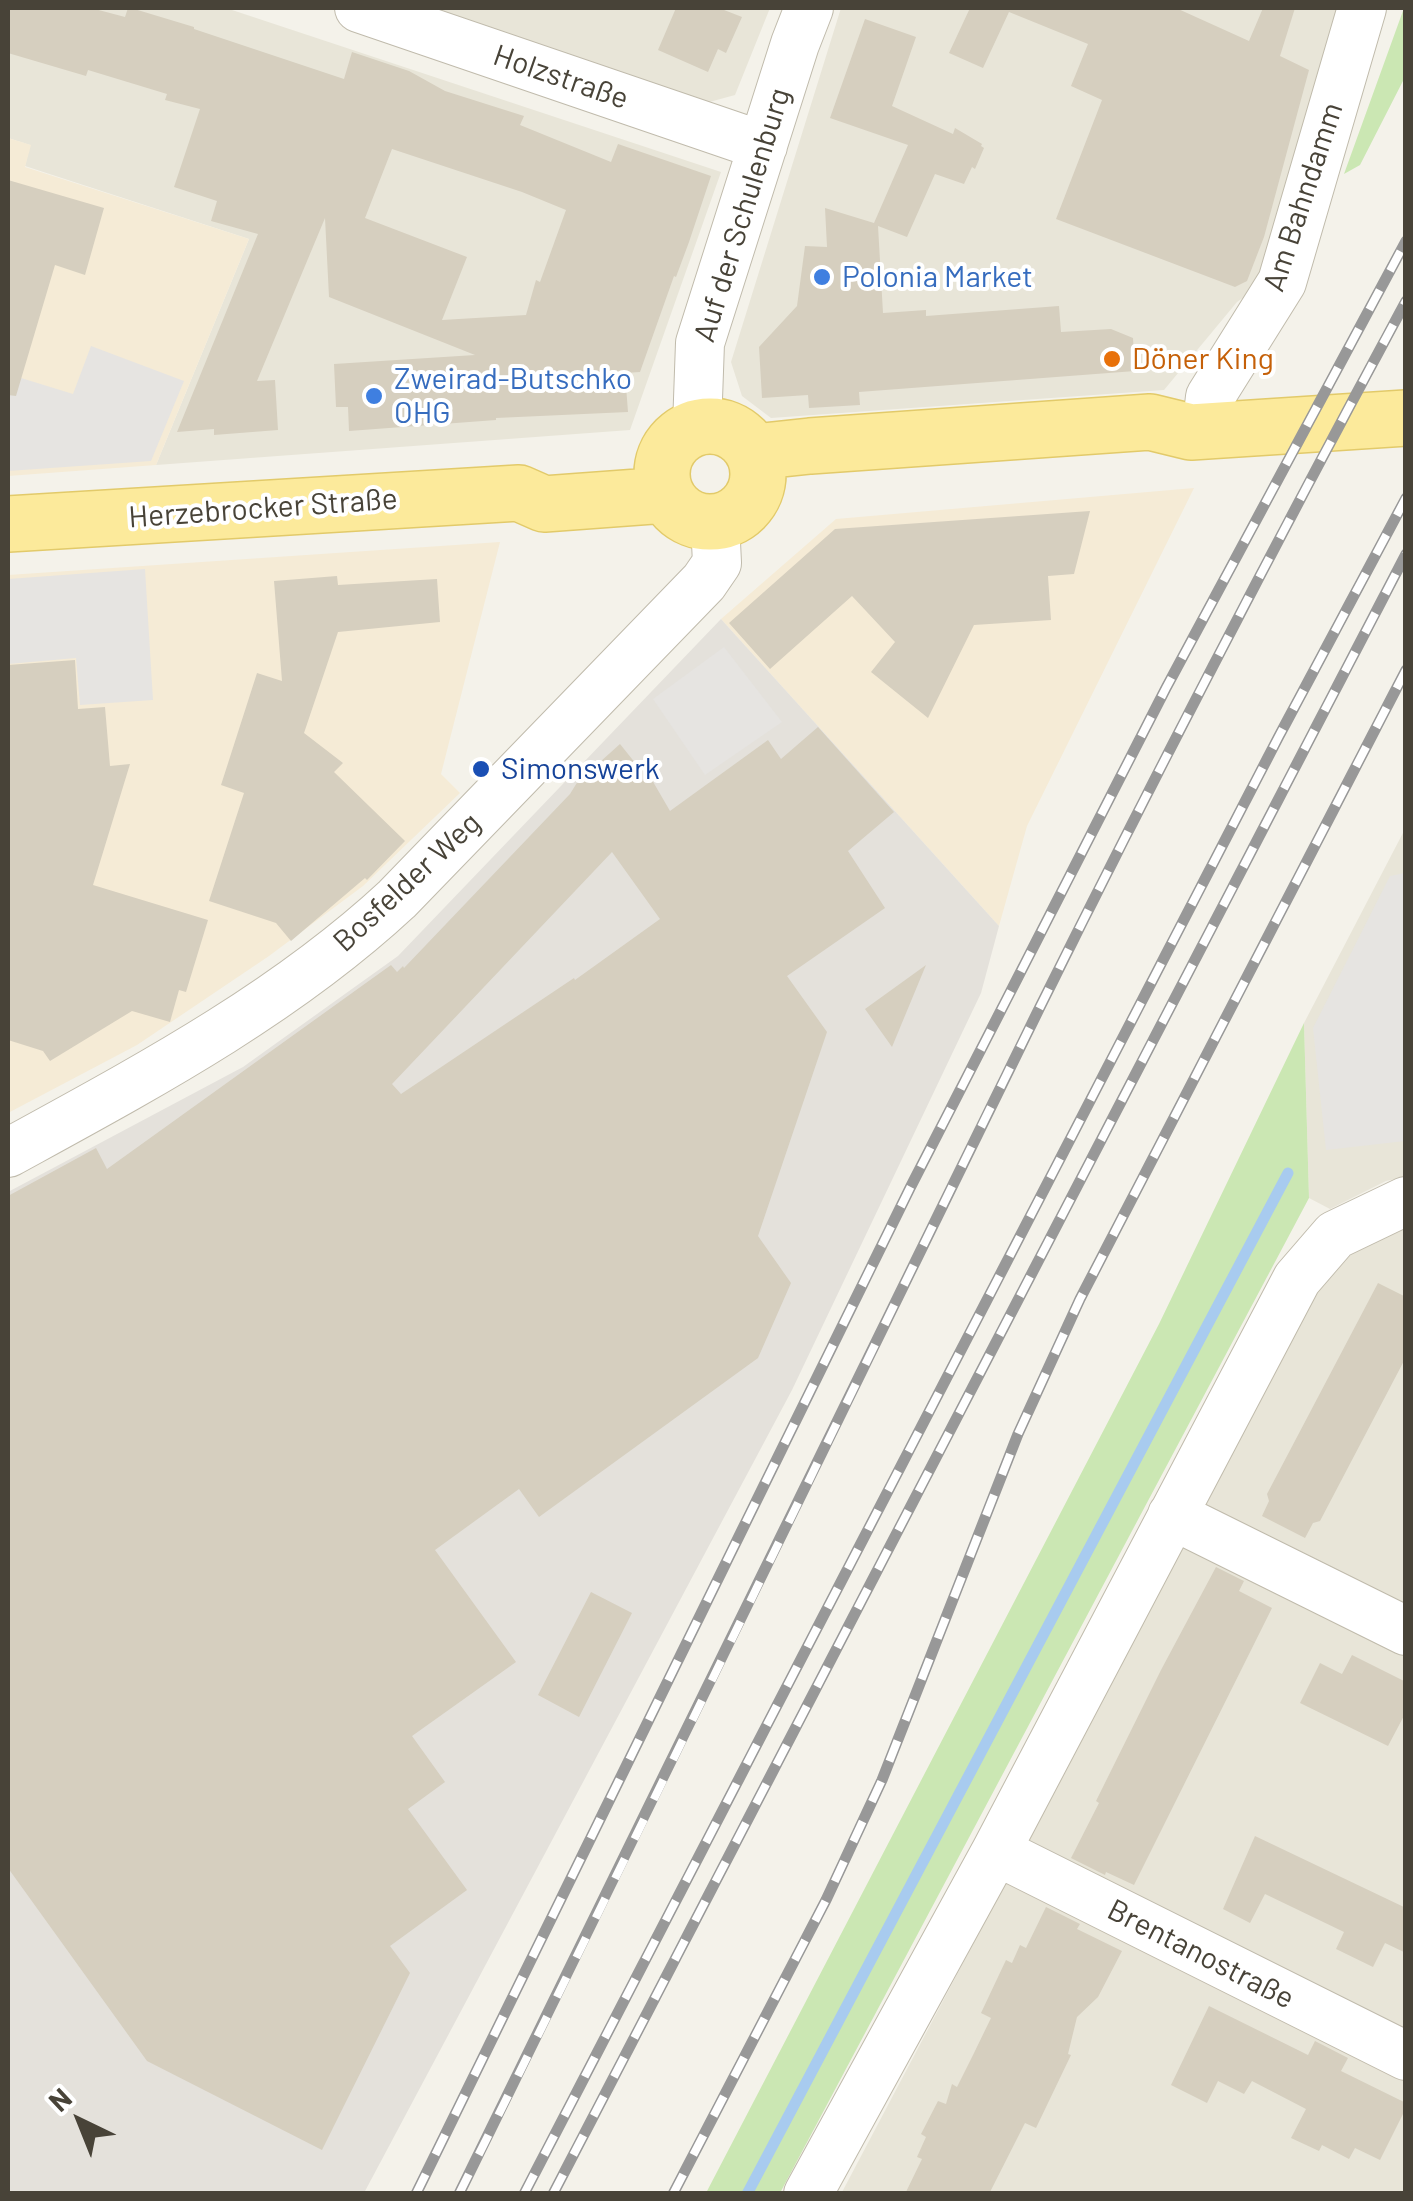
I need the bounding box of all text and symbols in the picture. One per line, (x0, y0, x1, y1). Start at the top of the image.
street label: Holzstraße (489, 37, 633, 117)
street label: Auf der Schulenburg (686, 84, 798, 346)
street label: Am Bahndamm (1256, 98, 1350, 296)
place label: Polonia Market (842, 259, 1033, 295)
marker: Polonia Market (811, 266, 833, 288)
place label: Döner King (1132, 341, 1274, 377)
marker: Döner King (1101, 348, 1123, 370)
place label: Zweirad-Butschko OHG (394, 361, 632, 432)
marker: Zweirad-Butschko OHG (363, 385, 385, 407)
street label: Herzebrocker Straße (127, 481, 399, 535)
place label: Simonswerk (501, 751, 660, 787)
marker: Simonswerk (470, 758, 492, 780)
street label: Bosfelder Weg (326, 805, 488, 959)
street label: Brentanostraße (1102, 1892, 1300, 2016)
north arrow (30, 2071, 130, 2171)
text: N (41, 2080, 78, 2118)

